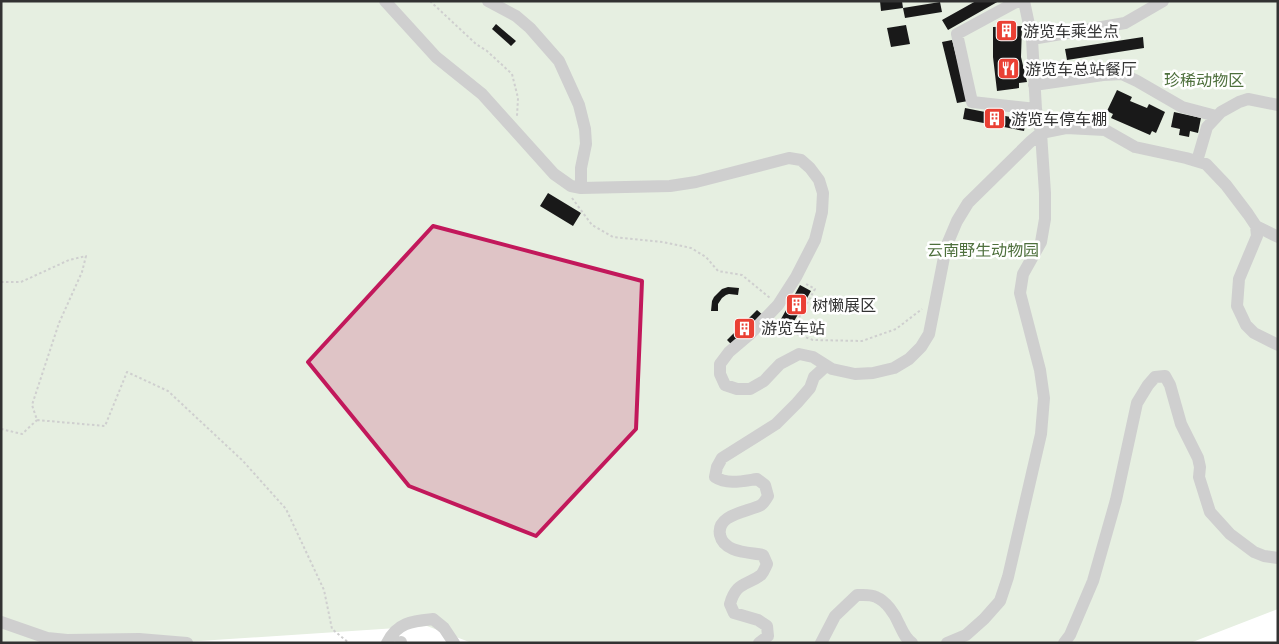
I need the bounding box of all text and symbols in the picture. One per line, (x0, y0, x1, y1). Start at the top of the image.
building icon: 游览车乘坐点 (995, 19, 1019, 43)
place label: 游览车乘坐点 (1023, 21, 1119, 40)
restaurant icon: 游览车总站餐厅 (997, 57, 1021, 81)
place label: 游览车总站餐厅 (1025, 59, 1137, 78)
park label: 珍稀动物区 (1164, 70, 1244, 89)
building icon: 游览车停车棚 (983, 107, 1007, 131)
place label: 游览车停车棚 (1011, 109, 1107, 128)
park label: 云南野生动物园 (927, 240, 1039, 259)
building icon: 树懒展区 (784, 293, 808, 317)
place label: 树懒展区 (812, 295, 876, 314)
building icon: 游览车站 (733, 316, 757, 340)
place label: 游览车站 (761, 318, 825, 337)

